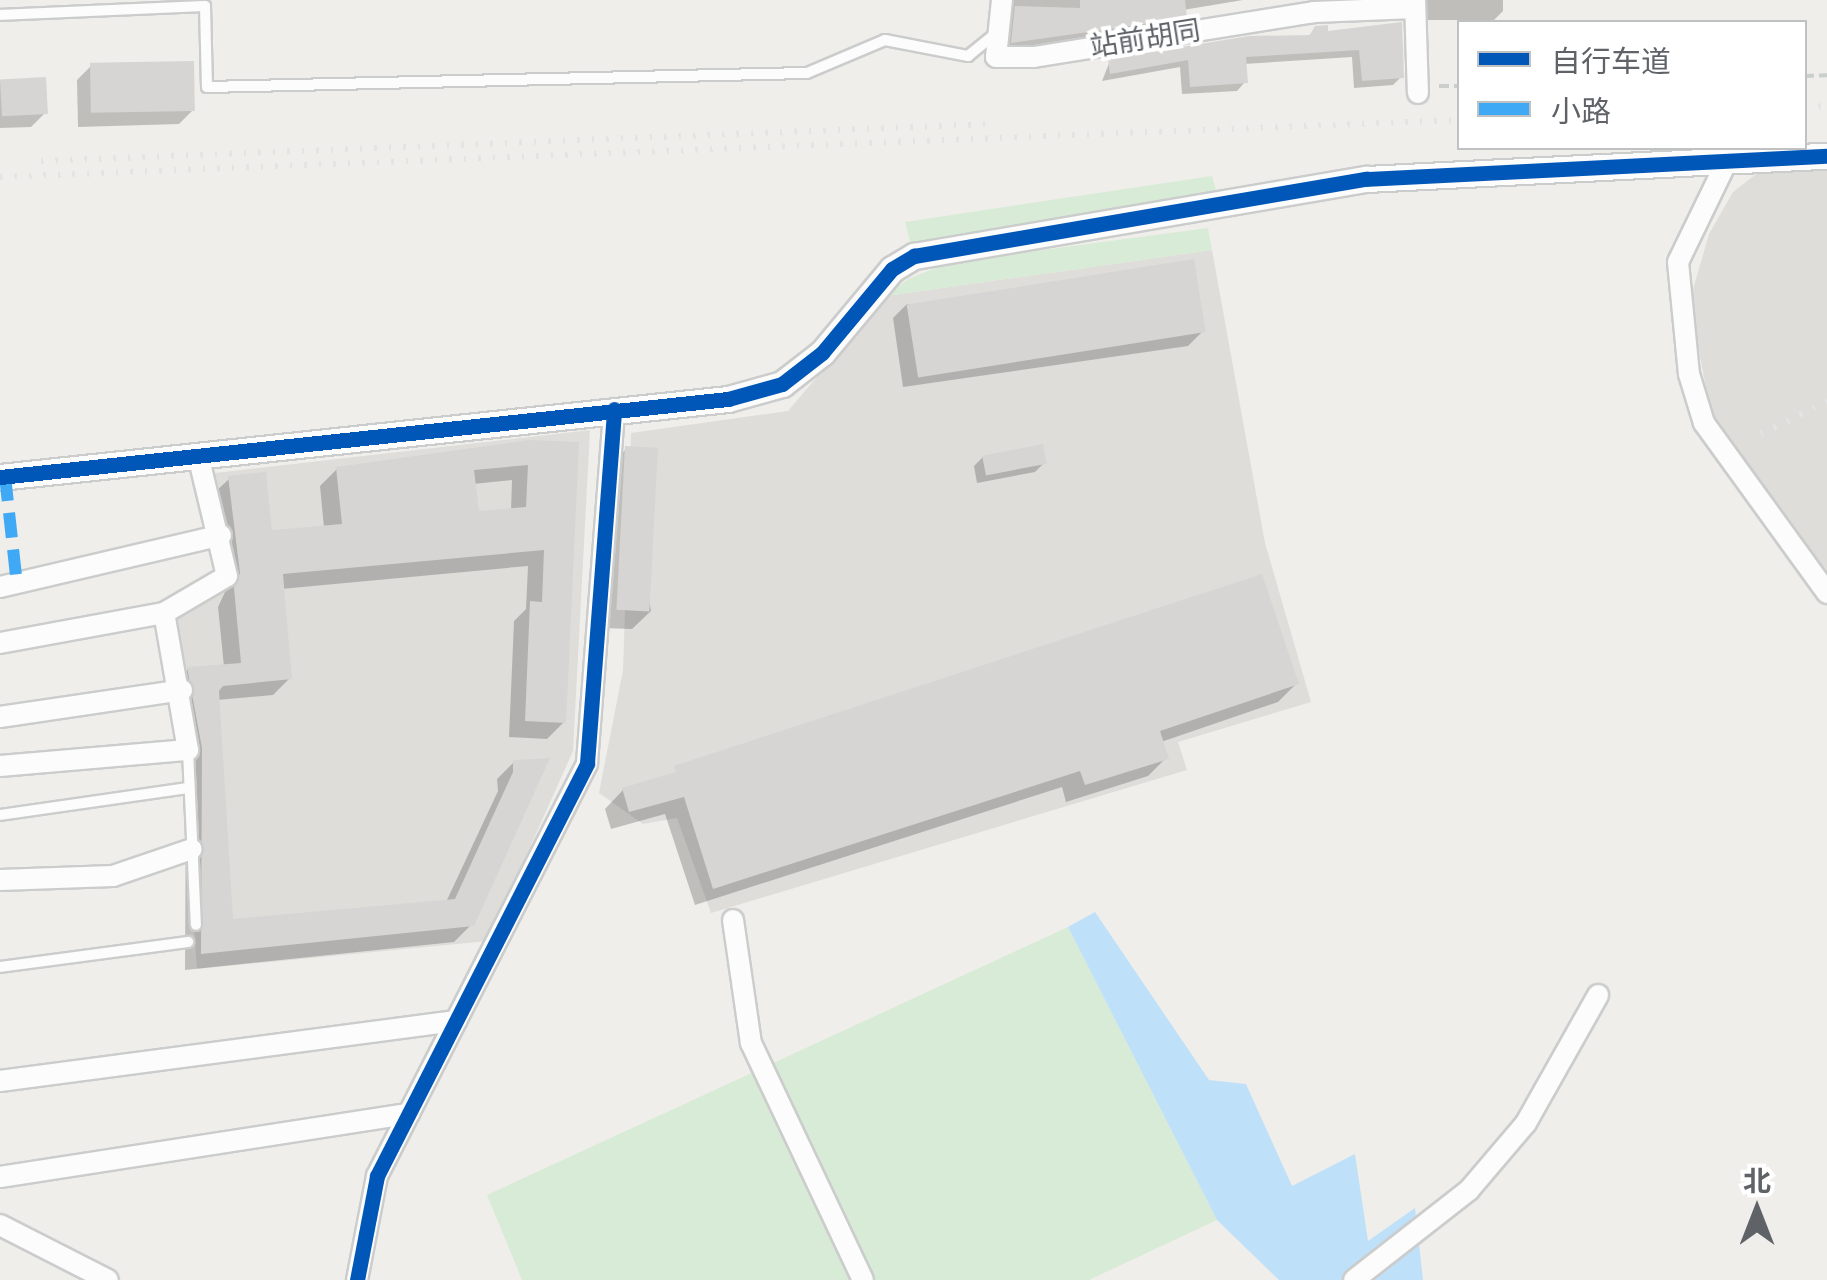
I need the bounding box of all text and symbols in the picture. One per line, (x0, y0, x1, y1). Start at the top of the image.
street label: 站前胡同 (1087, 12, 1203, 62)
legend (1457, 20, 1807, 150)
text: 自行车道 (1551, 40, 1671, 81)
text: 小路 (1551, 90, 1611, 131)
north arrow (1707, 1160, 1807, 1260)
text: 北 (1743, 1161, 1771, 1199)

